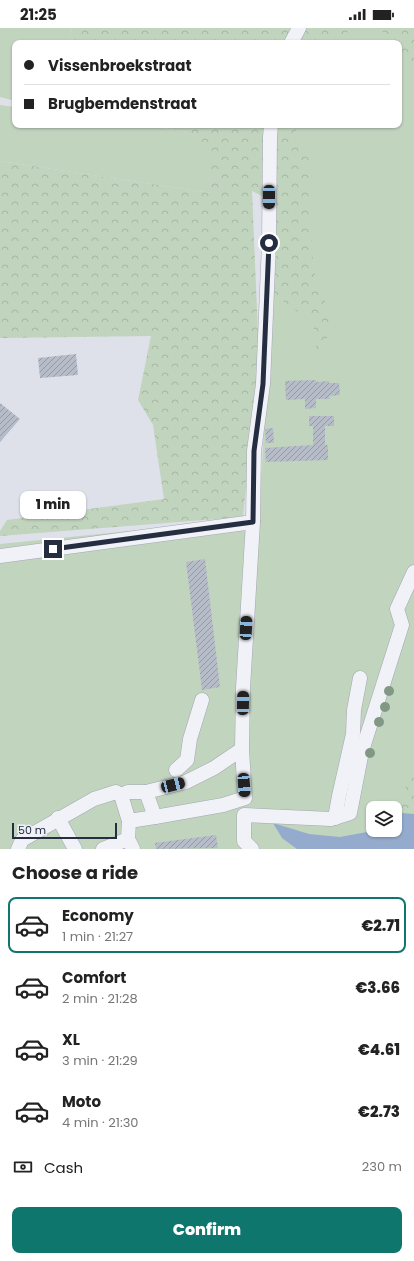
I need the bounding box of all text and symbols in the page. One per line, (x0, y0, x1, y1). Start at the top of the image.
text: 21:25 (20, 4, 57, 25)
text: Vissenbroekstraat (48, 55, 191, 76)
text: Brugbemdenstraat (48, 93, 197, 114)
car (263, 185, 275, 209)
route start (260, 234, 278, 252)
callout: 1 min (20, 491, 86, 519)
text: 1 min (36, 495, 70, 514)
route end (44, 540, 62, 558)
car (239, 616, 253, 640)
car (237, 691, 249, 715)
car (237, 773, 251, 797)
car (160, 776, 186, 794)
map controls (366, 801, 402, 837)
button: layers (366, 801, 402, 837)
scale bar (12, 821, 117, 840)
text: 50 m (18, 822, 46, 838)
text: Choose a ride (12, 860, 138, 885)
text: Economy (62, 905, 134, 926)
icon: car (14, 907, 50, 943)
text: €2.71 (361, 915, 400, 936)
text: 1 min · 21:27 (62, 927, 133, 946)
text: Comfort (62, 967, 126, 988)
icon: car (14, 969, 50, 1005)
text: €3.66 (355, 977, 400, 998)
text: 2 min · 21:28 (62, 989, 138, 1008)
text: XL (62, 1029, 80, 1050)
icon: car (14, 1031, 50, 1067)
text: €4.61 (358, 1039, 400, 1060)
text: 3 min · 21:29 (62, 1051, 138, 1070)
text: Moto (62, 1091, 101, 1112)
icon: car (14, 1093, 50, 1129)
text: €2.73 (358, 1101, 400, 1122)
text: 4 min · 21:30 (62, 1113, 138, 1132)
icon: cash (12, 1156, 34, 1178)
text: Cash (44, 1157, 83, 1178)
text: 230 m (362, 1157, 402, 1176)
button: Confirm (12, 1207, 402, 1253)

